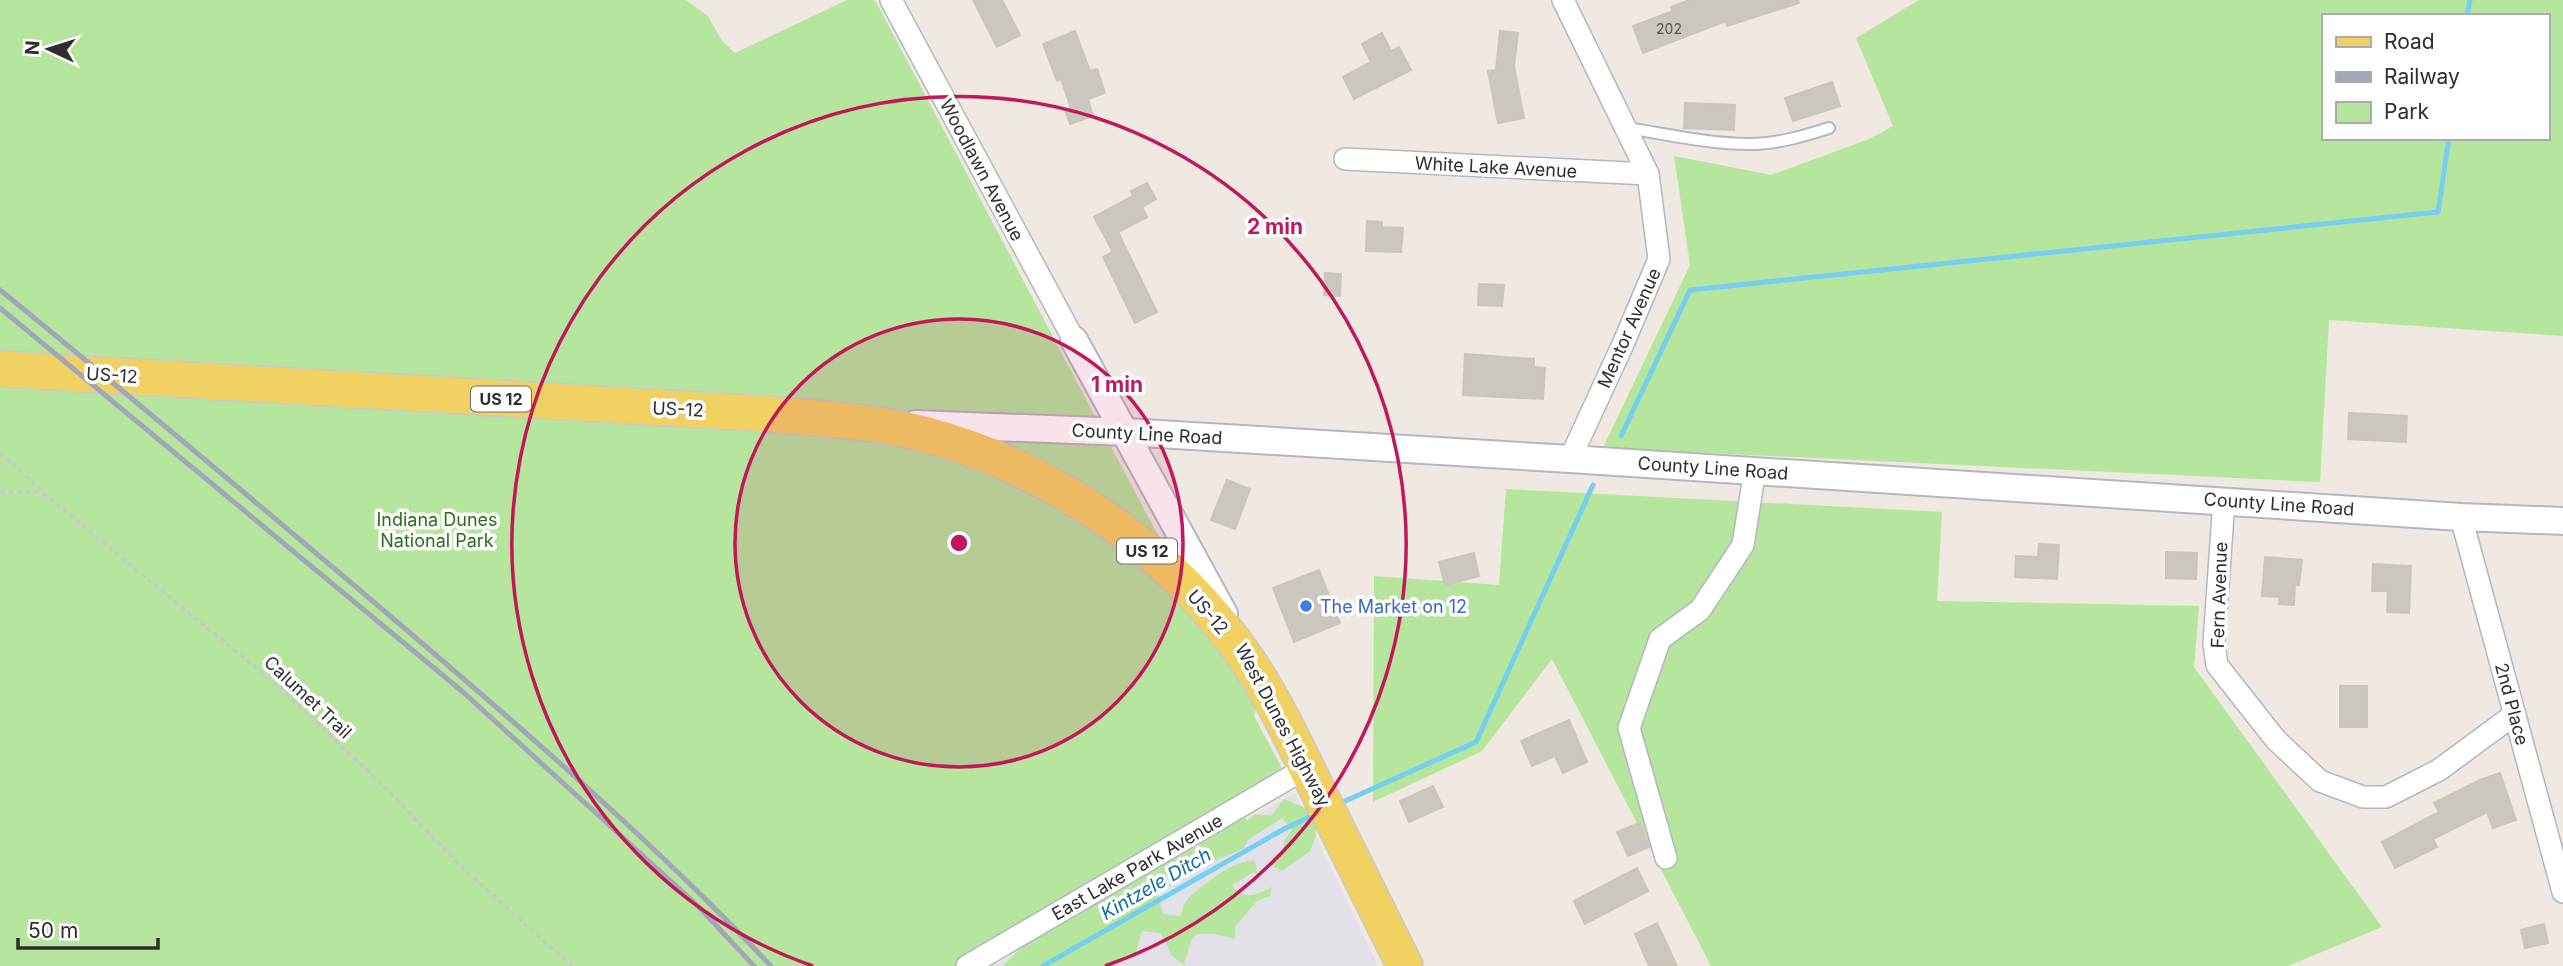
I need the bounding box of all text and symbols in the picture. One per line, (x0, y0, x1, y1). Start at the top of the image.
north arrow (14, 14, 84, 84)
legend (2322, 14, 2549, 140)
house number: 202 (1656, 20, 1682, 37)
text: Road (2384, 29, 2435, 54)
text: N (21, 40, 45, 56)
text: Railway (2384, 64, 2460, 89)
street label: Woodlawn Avenue (936, 96, 1028, 244)
text: Park (2384, 99, 2429, 124)
street label: White Lake Avenue (1414, 152, 1578, 182)
text: 2 min (1247, 214, 1303, 239)
street label: Mentor Avenue (1593, 265, 1665, 391)
street label: US-12 (86, 363, 138, 387)
text: 1 min (1091, 372, 1143, 397)
road number: US 12 (471, 386, 531, 412)
street label: US-12 (652, 397, 704, 421)
street label: County Line Road (1071, 420, 1223, 448)
street label: County Line Road (1637, 452, 1789, 484)
street label: County Line Road (2203, 488, 2355, 520)
park label: Indiana Dunes National Park (376, 509, 498, 551)
centre of rings (947, 531, 971, 555)
road number: US 12 (1117, 538, 1177, 564)
street label: Fern Avenue (2207, 541, 2231, 649)
street label: US-12 (1183, 586, 1233, 638)
place label: The Market on 12 (1320, 596, 1467, 617)
marker: The Market on 12 (1298, 598, 1314, 614)
street label: West Dunes Highway (1231, 640, 1335, 810)
street label: Calumet Trail (260, 651, 356, 743)
street label: 2nd Place (2491, 661, 2533, 747)
street label: East Lake Park Avenue (1048, 810, 1226, 924)
water label: Kintzele Ditch (1097, 843, 1215, 925)
scale bar (18, 906, 158, 950)
text: 50 m (28, 918, 78, 943)

